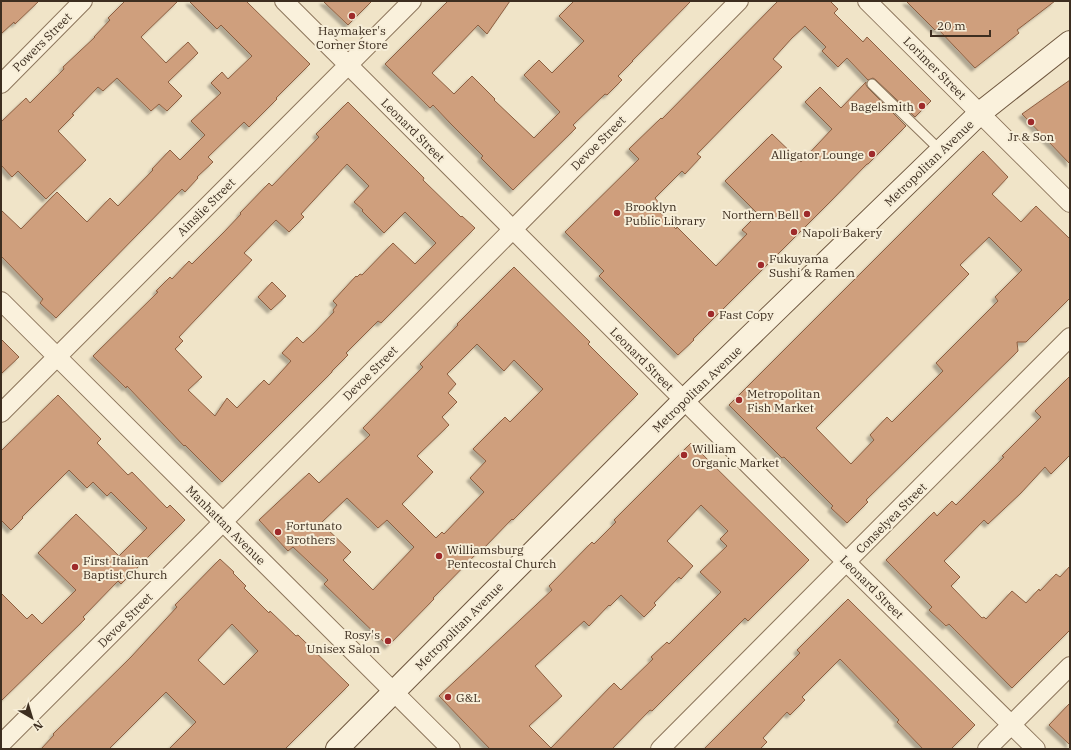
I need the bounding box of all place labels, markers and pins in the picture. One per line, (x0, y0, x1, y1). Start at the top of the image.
marker: Haymaker's Corner Store (347, 11, 357, 21)
place label: Haymaker's Corner Store (316, 23, 388, 52)
place label: Bagelsmith (850, 99, 915, 114)
marker: Bagelsmith (917, 101, 927, 111)
marker: Jr & Son (1026, 117, 1036, 127)
place label: Jr & Son (1008, 129, 1055, 144)
place label: Alligator Lounge (771, 147, 864, 162)
marker: Alligator Lounge (867, 149, 877, 159)
place label: Brooklyn Public Library (625, 199, 706, 228)
place label: Northern Bell (722, 207, 799, 222)
marker: Brooklyn Public Library (612, 208, 622, 218)
marker: Northern Bell (802, 209, 812, 219)
place label: Napoli Bakery (802, 225, 883, 240)
marker: Napoli Bakery (789, 227, 799, 237)
place label: Fukuyama Sushi & Ramen (769, 251, 855, 280)
marker: Fukuyama Sushi & Ramen (756, 260, 766, 270)
place label: Fast Copy (719, 307, 774, 322)
marker: Fast Copy (706, 309, 716, 319)
place label: Metropolitan Fish Market (747, 386, 821, 415)
marker: Metropolitan Fish Market (734, 395, 744, 405)
place label: William Organic Market (692, 441, 779, 470)
marker: William Organic Market (679, 450, 689, 460)
place label: Fortunato Brothers (286, 518, 342, 547)
marker: Fortunato Brothers (273, 527, 283, 537)
place label: Williamsburg Pentecostal Church (447, 542, 557, 571)
marker: Williamsburg Pentecostal Church (434, 551, 444, 561)
place label: First Italian Baptist Church (83, 553, 168, 582)
marker: First Italian Baptist Church (70, 562, 80, 572)
place label: Rosy's Unisex Salon (306, 627, 380, 656)
marker: Rosy's Unisex Salon (383, 636, 393, 646)
place label: G&L (456, 690, 480, 705)
marker: G&L (443, 692, 453, 702)

